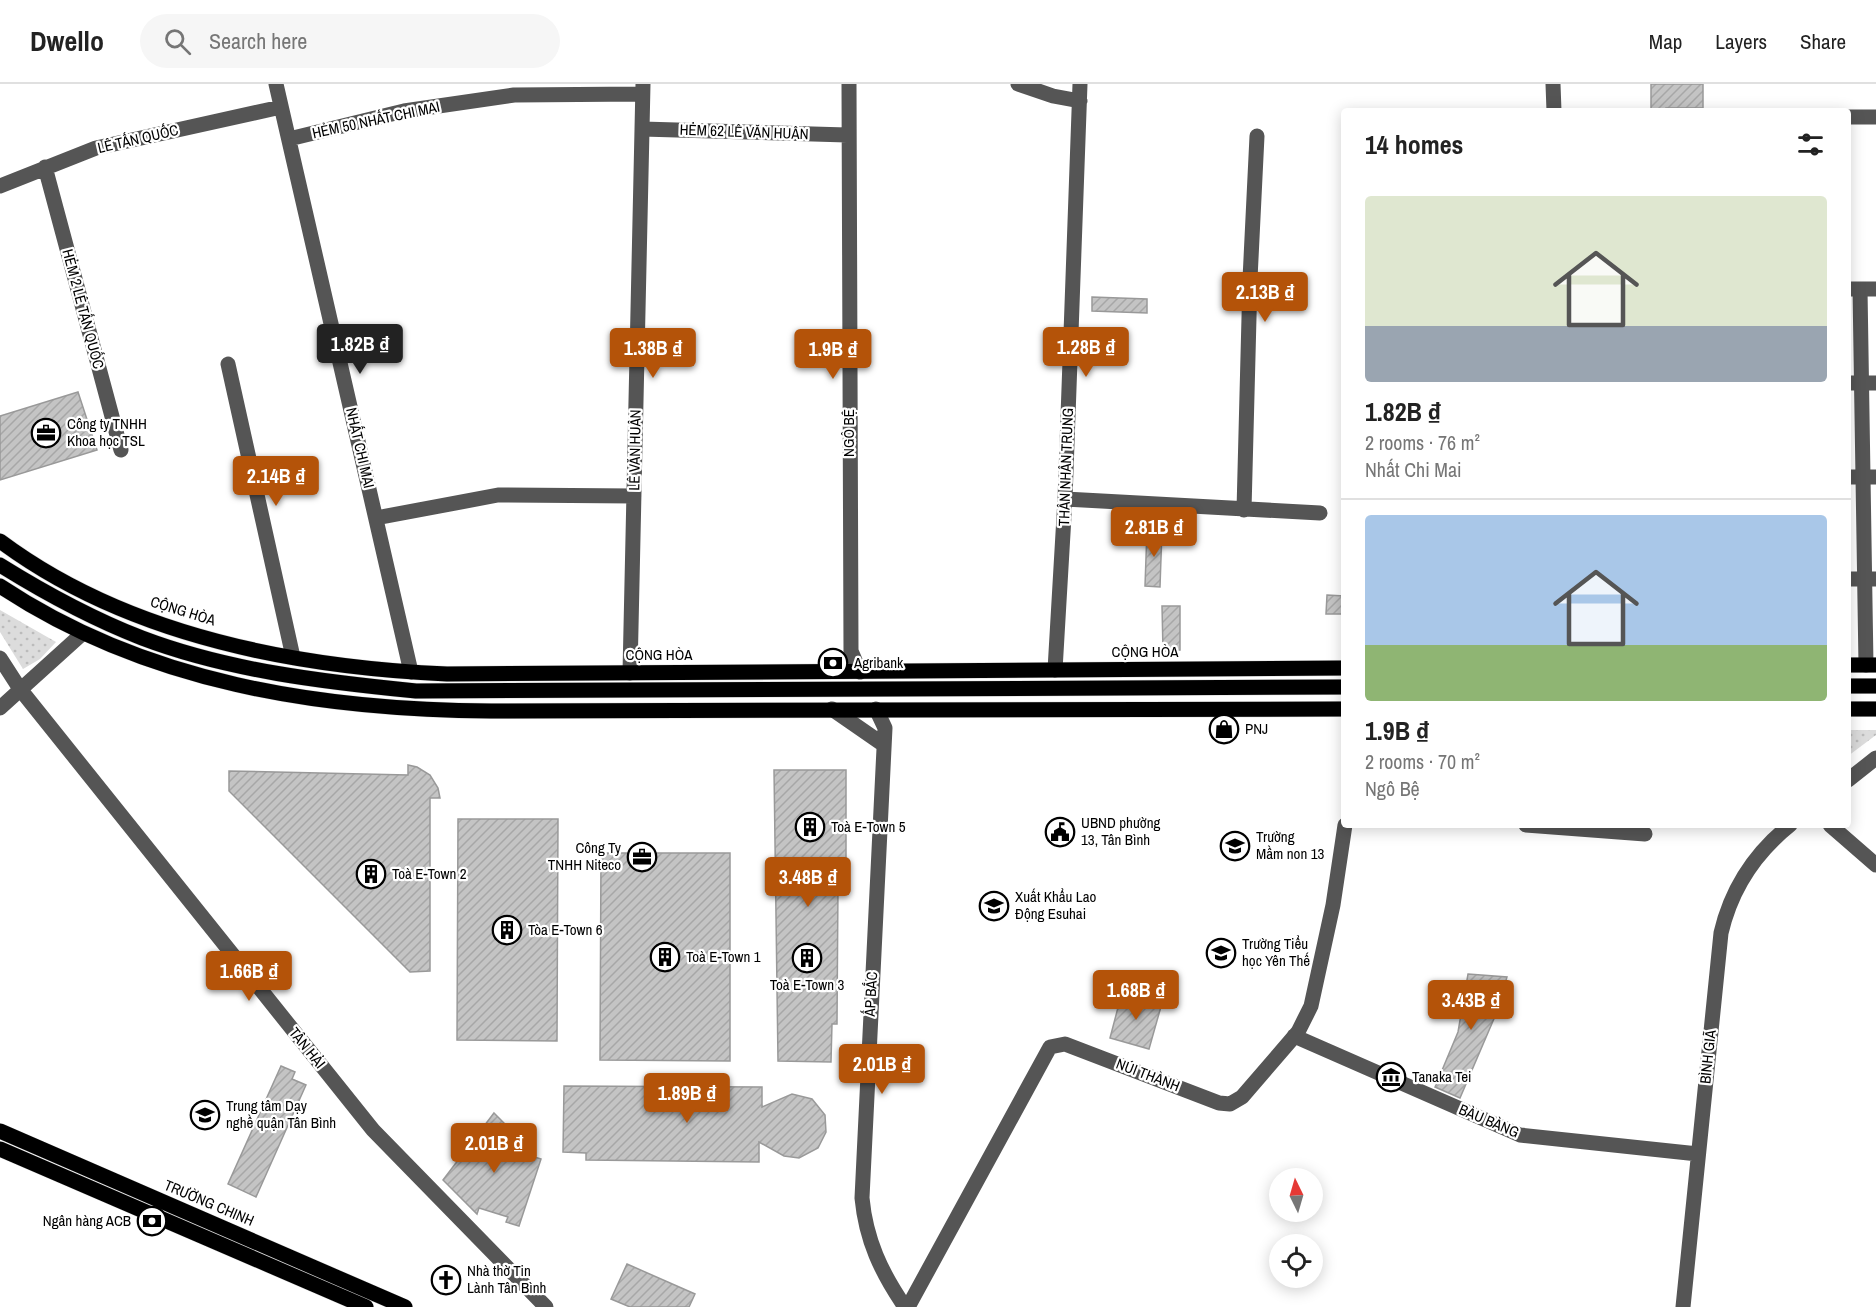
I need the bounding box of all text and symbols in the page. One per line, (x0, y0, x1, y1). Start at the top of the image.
search box (140, 14, 560, 68)
text: Dwello (30, 22, 104, 60)
icon: search (161, 25, 194, 58)
text: Search here (209, 26, 307, 56)
text: Map (1649, 27, 1682, 56)
text: Layers (1715, 27, 1767, 56)
text: Share (1800, 27, 1846, 56)
street label: HẺM 50 NHẤT CHI MAI (310, 96, 442, 143)
street label: LÊ TẤN QUỐC (95, 119, 180, 158)
street label: HẺM 62 LÊ VĂN HUÂN (679, 119, 809, 144)
text: 14 homes (1365, 127, 1463, 162)
icon: filters (1794, 128, 1827, 161)
icon: home (1542, 235, 1650, 343)
street label: HẺM 2 LÊ TẤN QUỐC (57, 247, 110, 371)
pin: 2.13B ₫ (1210, 272, 1320, 323)
text: 2.13B ₫ (1236, 278, 1294, 305)
pin: 1.82B ₫ (305, 324, 415, 375)
pin: 1.28B ₫ (1031, 327, 1141, 378)
pin: 1.38B ₫ (598, 328, 708, 379)
pin: 1.9B ₫ (784, 329, 882, 380)
text: 1.82B ₫ (331, 330, 389, 357)
text: 1.28B ₫ (1057, 333, 1115, 360)
text: 1.38B ₫ (624, 334, 682, 361)
text: 1.9B ₫ (808, 335, 858, 362)
text: 1.82B ₫ (1365, 394, 1441, 429)
street label: NHẤT CHI MAI (341, 405, 380, 490)
street label: THÂN NHÂN TRUNG (1053, 407, 1078, 527)
street label: LÊ VĂN HUÂN (623, 409, 646, 491)
street label: NGÔ BỆ (838, 409, 859, 457)
place label: Công ty TNHH Khoa học TSL (67, 413, 147, 451)
office icon: Công ty TNHH Khoa học TSL (30, 417, 62, 449)
text: 2 rooms · 76 m² (1365, 429, 1480, 456)
pin: 2.14B ₫ (221, 456, 331, 507)
text: Nhất Chi Mai (1365, 456, 1462, 483)
text: 2.14B ₫ (247, 462, 305, 489)
pin: 2.81B ₫ (1099, 507, 1209, 558)
text: 2.81B ₫ (1125, 513, 1183, 540)
icon: home (1542, 554, 1650, 662)
street label: CỘNG HÒA (148, 591, 219, 631)
street label: CỘNG HÒA (1112, 641, 1179, 662)
street label: CỘNG HÒA (626, 644, 693, 665)
bank icon: Agribank (817, 647, 849, 679)
place label: Agribank (853, 652, 904, 673)
shop icon: PNJ (1208, 713, 1240, 745)
text: 1.9B ₫ (1365, 713, 1429, 748)
place label: PNJ (1245, 718, 1268, 739)
text: 2 rooms · 70 m² (1365, 748, 1480, 775)
text: Ngô Bệ (1365, 775, 1420, 802)
building icon: Toà E-Town 5 (794, 811, 826, 843)
place label: UBND phường 13, Tân Bình (1081, 812, 1160, 850)
place label: Toà E-Town 5 (831, 816, 906, 837)
public building icon: UBND phường 13, Tân Bình (1044, 816, 1076, 848)
place label: Trường Mầm non 13 (1256, 826, 1325, 864)
school or university icon: Trường Mầm non 13 (1219, 830, 1251, 862)
place label: Công Ty TNHH Niteco (548, 837, 622, 875)
office icon: Công Ty TNHH Niteco (626, 841, 658, 873)
pin: 3.48B ₫ (753, 857, 863, 908)
building icon: Toà E-Town 2 (355, 858, 387, 890)
place label: Toà E-Town 2 (392, 863, 467, 884)
text: 3.48B ₫ (779, 863, 837, 890)
place label: Xuất Khẩu Lao Động Esuhai (1015, 886, 1097, 924)
school or university icon: Xuất Khẩu Lao Động Esuhai (978, 890, 1010, 922)
building icon: Tòa E-Town 6 (491, 914, 523, 946)
place label: Tòa E-Town 6 (528, 919, 603, 940)
place label: Trường Tiểu học Yên Thế (1242, 933, 1310, 971)
school or university icon: Trường Tiểu học Yên Thế (1205, 937, 1237, 969)
building icon: Toà E-Town 1 (649, 941, 681, 973)
building icon: Toà E-Town 3 (791, 942, 823, 974)
place label: Toà E-Town 1 (686, 946, 761, 967)
pin: 1.66B ₫ (194, 951, 304, 1002)
text: 1.66B ₫ (220, 957, 278, 984)
pin: 1.68B ₫ (1081, 970, 1191, 1021)
street label: ẤP BẮC (859, 971, 882, 1018)
place label: Toà E-Town 3 (770, 974, 844, 995)
text: 1.68B ₫ (1107, 976, 1165, 1003)
pin: 3.43B ₫ (1416, 980, 1526, 1031)
text: 3.43B ₫ (1442, 986, 1500, 1013)
street label: TÂN HẢI (284, 1023, 331, 1073)
street label: BÌNH GIÃ (1694, 1028, 1721, 1085)
pin: 2.01B ₫ (827, 1044, 937, 1095)
text: 2.01B ₫ (853, 1050, 911, 1077)
street label: NÚI THÀNH (1113, 1053, 1183, 1096)
museum icon: Tanaka Tei (1375, 1061, 1407, 1093)
place label: Tanaka Tei (1412, 1066, 1472, 1087)
pin: 1.89B ₫ (632, 1073, 742, 1124)
text: 1.89B ₫ (658, 1079, 716, 1106)
place label: Trung tâm Dạy nghề quận Tân Bình (226, 1095, 336, 1133)
street label: BÀU BÀNG (1456, 1098, 1523, 1143)
school or university icon: Trung tâm Dạy nghề quận Tân Bình (189, 1099, 221, 1131)
pin: 2.01B ₫ (439, 1123, 549, 1174)
text: 2.01B ₫ (465, 1129, 523, 1156)
north arrow (1269, 1168, 1323, 1222)
map controls (1269, 1168, 1323, 1288)
street label: TRƯỜNG CHINH (161, 1174, 257, 1231)
bank icon: Ngân hàng ACB (136, 1205, 168, 1237)
place label: Ngân hàng ACB (43, 1210, 131, 1231)
button: locate (1269, 1234, 1323, 1288)
place label: Nhà thờ Tin Lành Tân Bình (467, 1260, 546, 1298)
church icon: Nhà thờ Tin Lành Tân Bình (430, 1264, 462, 1296)

